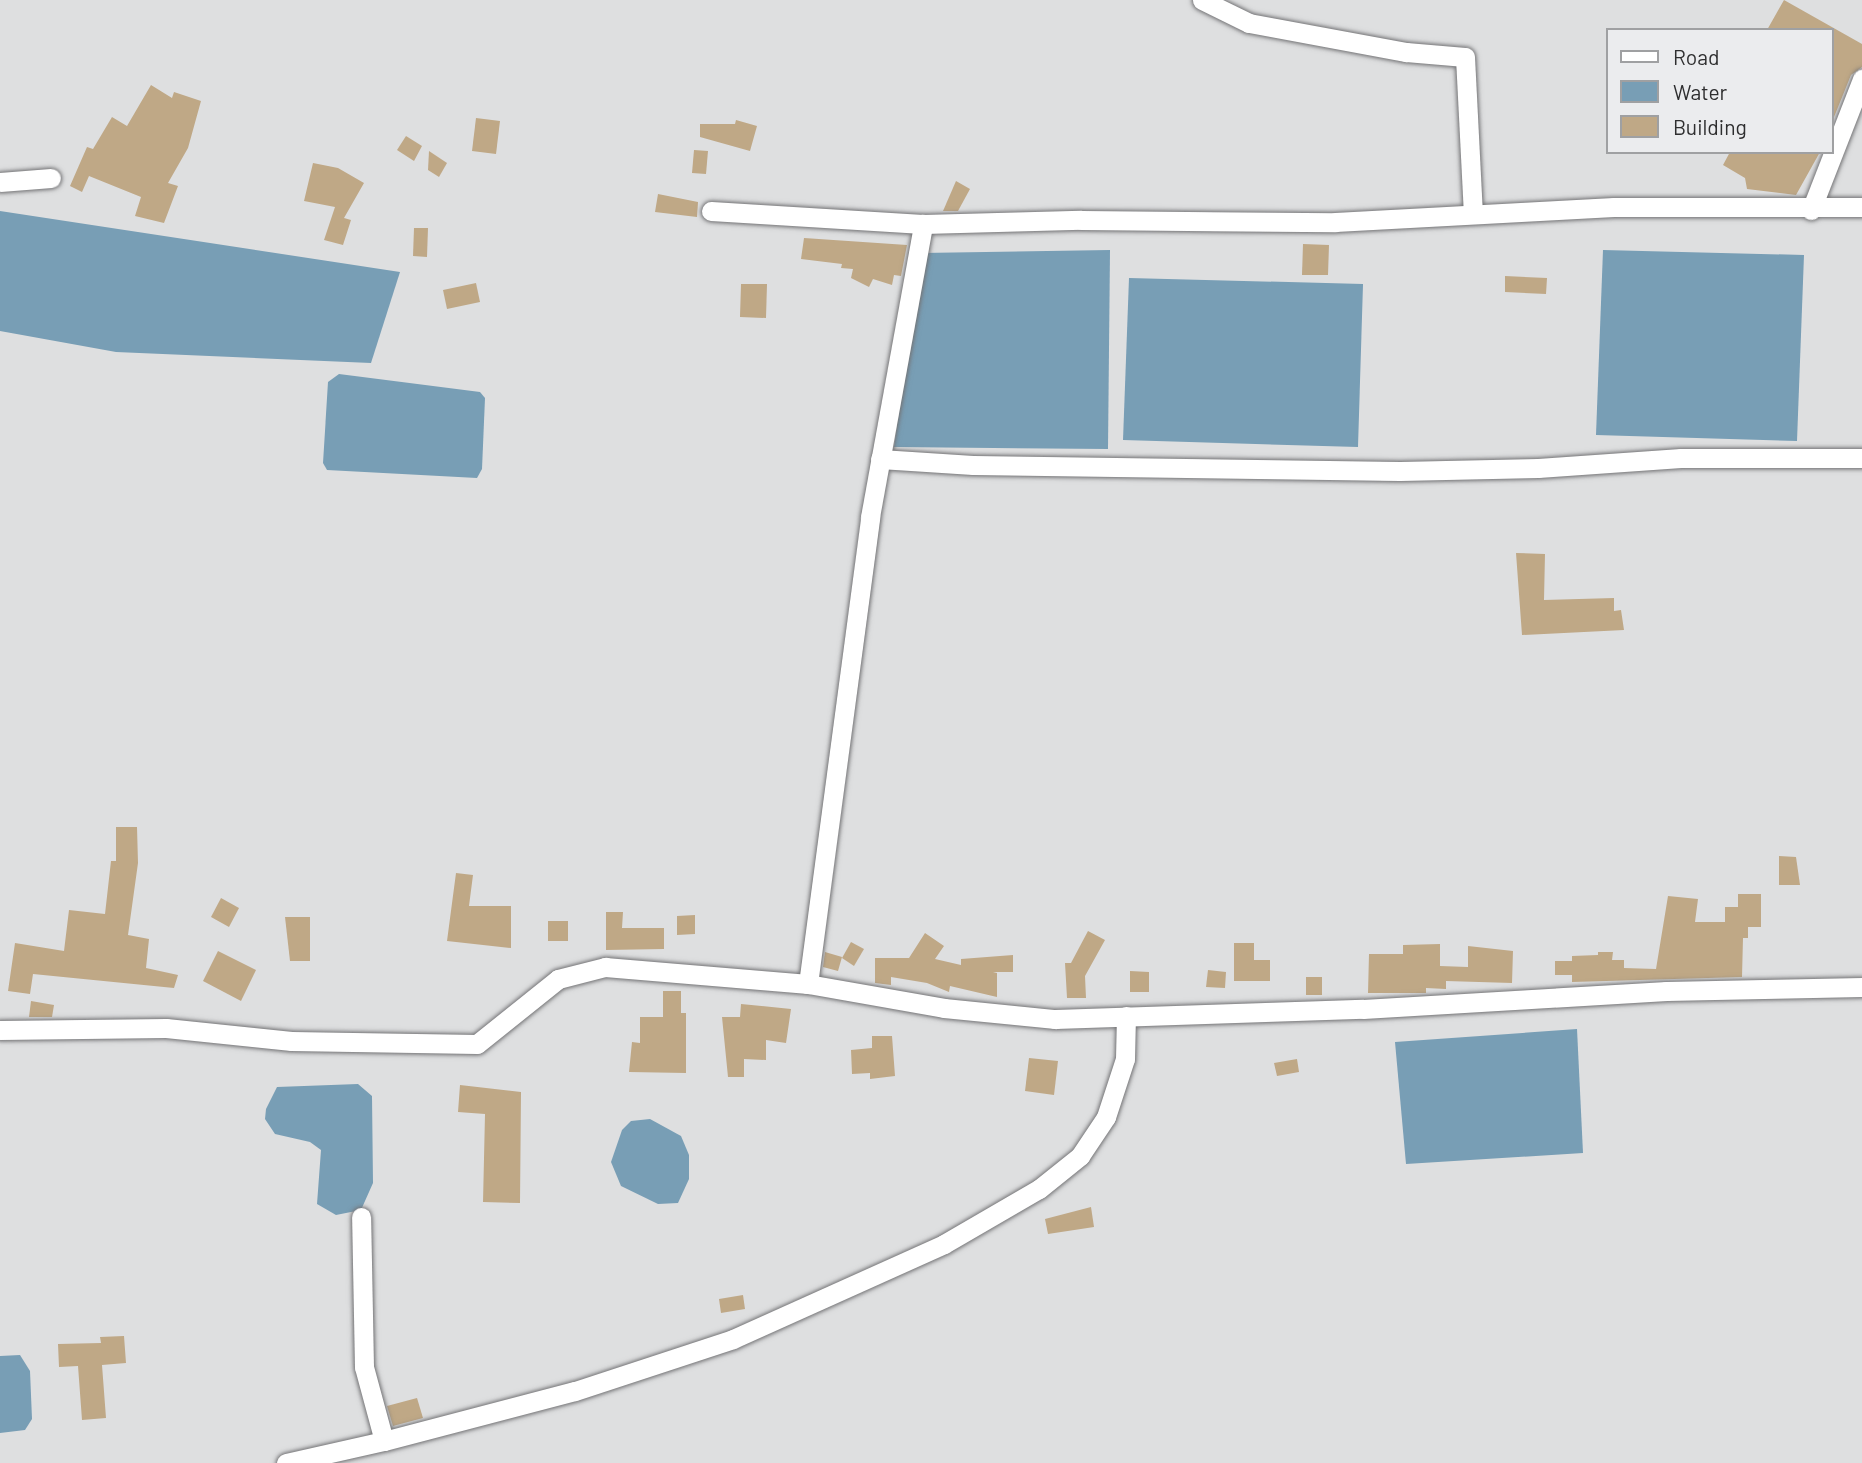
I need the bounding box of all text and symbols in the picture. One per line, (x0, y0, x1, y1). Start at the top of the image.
legend (1606, 28, 1834, 154)
text: Road (1673, 44, 1719, 69)
text: Water (1673, 79, 1727, 104)
text: Building (1673, 114, 1747, 139)

